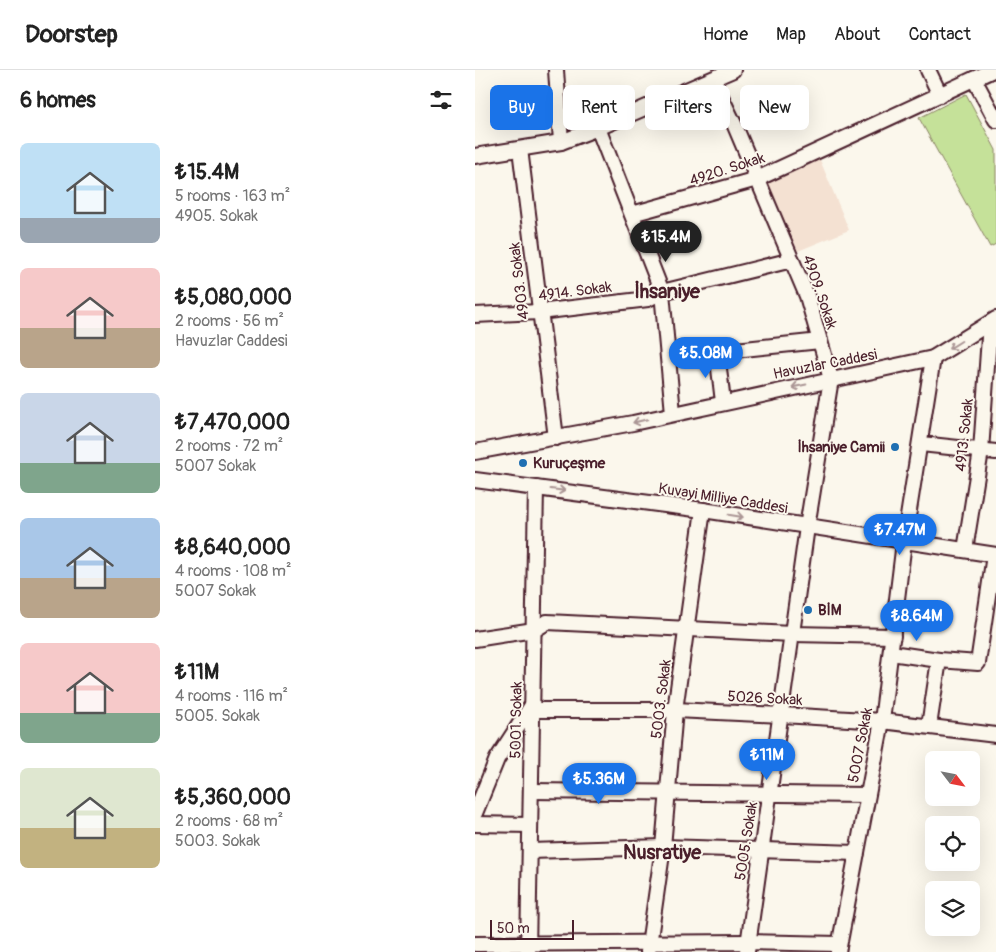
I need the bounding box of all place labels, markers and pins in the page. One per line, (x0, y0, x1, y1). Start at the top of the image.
pin: ₺15.4M (625, 220, 707, 263)
pin: ₺5.08M (665, 336, 747, 379)
place label: İhsaniye Camii (798, 438, 885, 457)
marker: İhsaniye Camii (889, 441, 901, 453)
place label: Kuruçeşme (533, 454, 606, 473)
marker: Kuruçeşme (517, 457, 529, 469)
pin: ₺7.47M (859, 514, 941, 556)
pin: ₺8.64M (876, 600, 958, 642)
place label: BİM (818, 601, 842, 620)
marker: BİM (802, 604, 814, 616)
pin: ₺11M (737, 738, 797, 781)
pin: ₺5.36M (558, 762, 640, 805)

